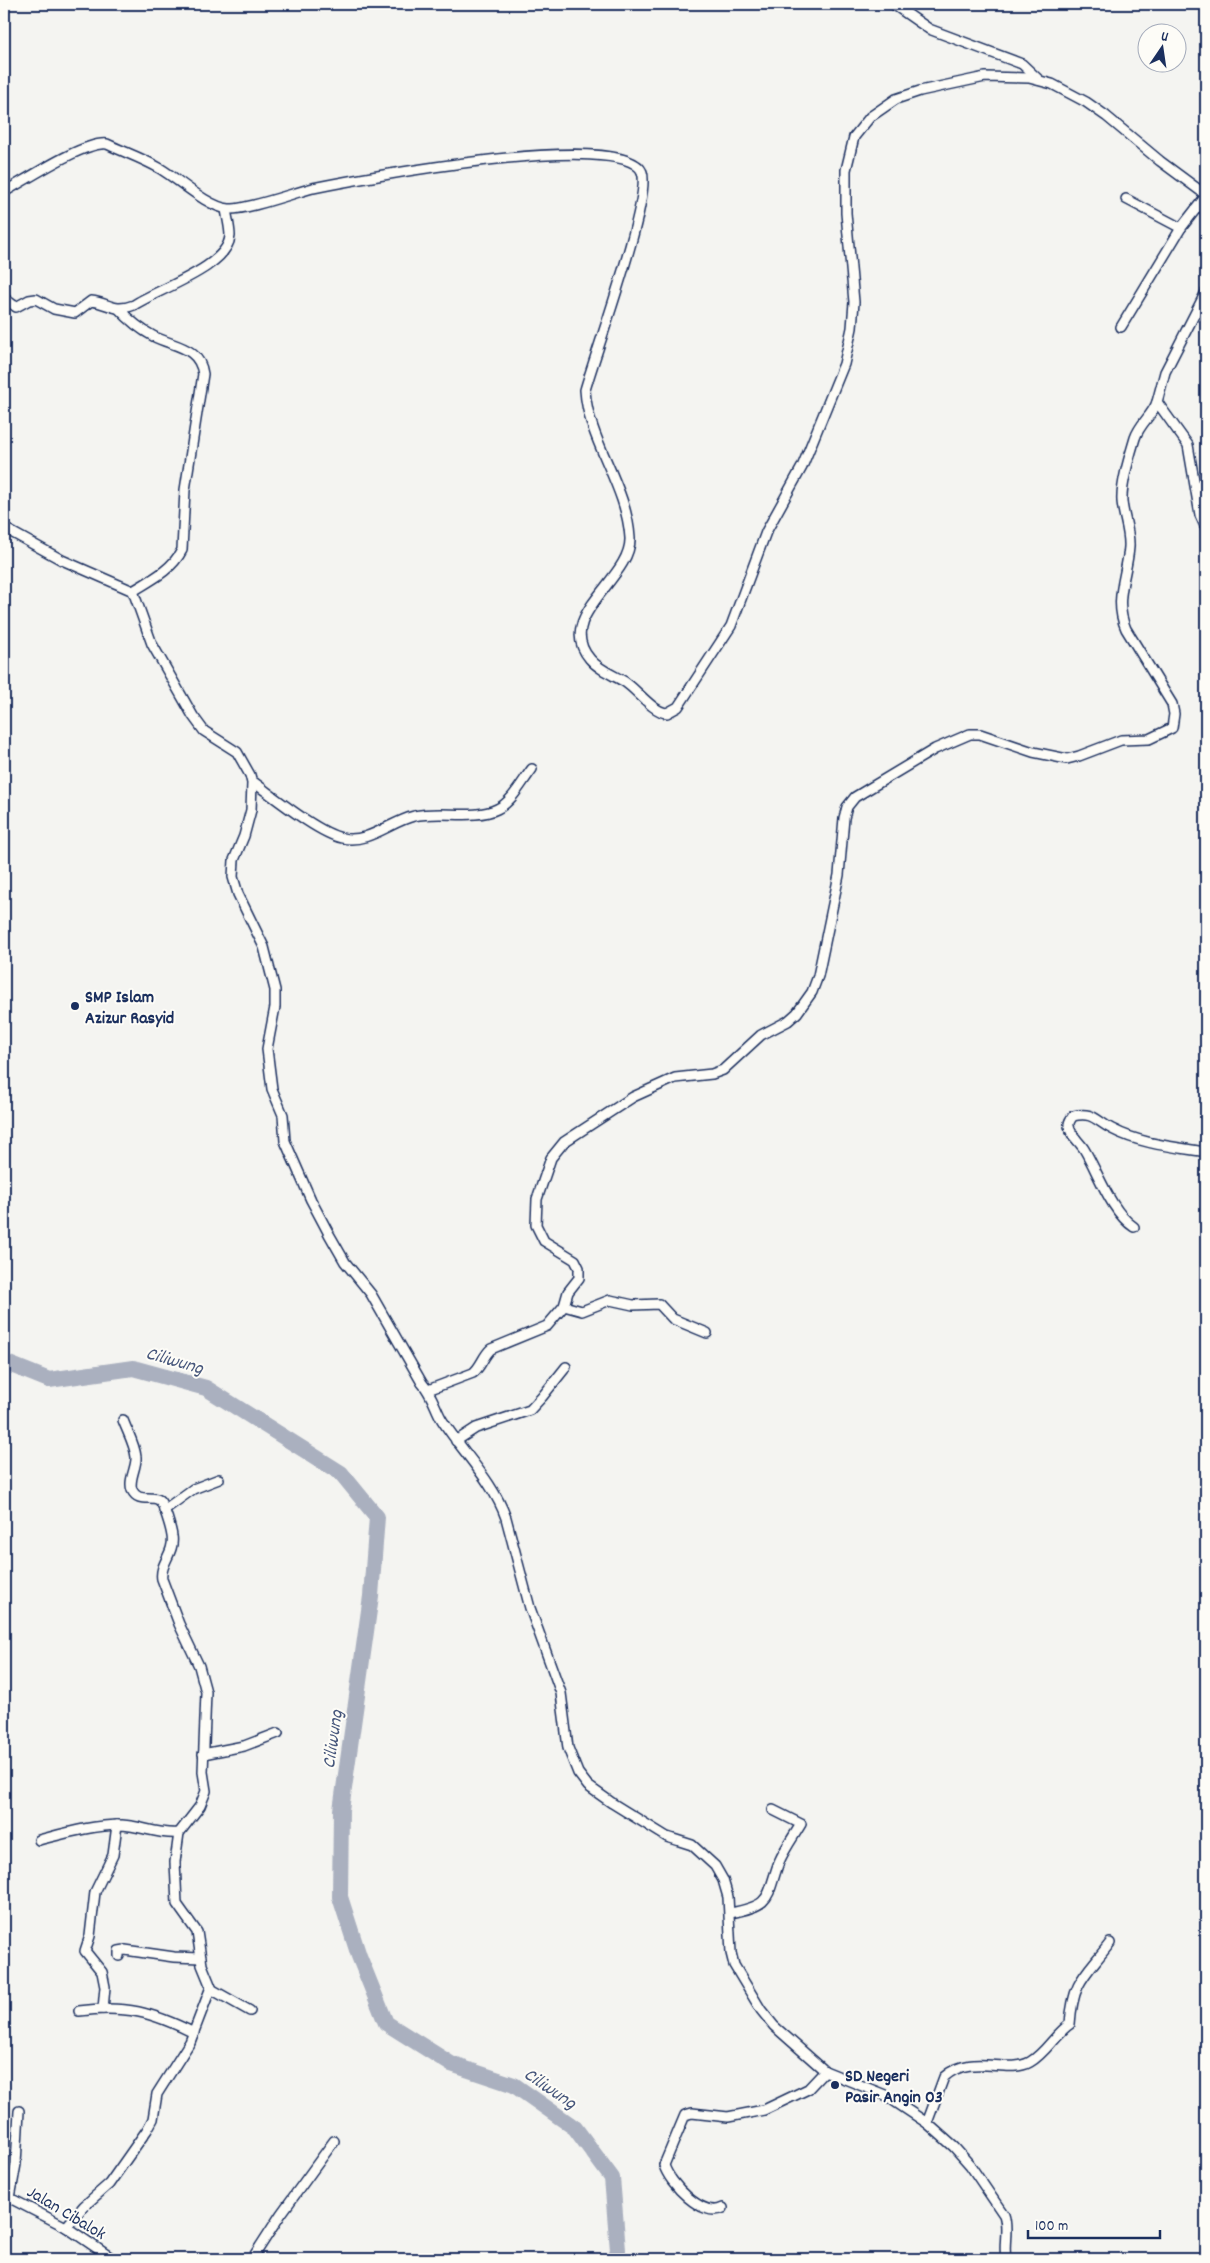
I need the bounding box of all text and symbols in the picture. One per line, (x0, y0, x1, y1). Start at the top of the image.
north arrow (1138, 22, 1188, 72)
text: U (1159, 27, 1170, 48)
place label: SMP Islam Azizur Rasyid (85, 986, 174, 1032)
marker: SMP Islam Azizur Rasyid (69, 1000, 81, 1012)
water label: Ciliwung (142, 1341, 206, 1384)
water label: Ciliwung (317, 1708, 352, 1770)
water label: Ciliwung (517, 2062, 581, 2118)
place label: SD Negeri Pasir Angin 03 (845, 2065, 943, 2111)
marker: SD Negeri Pasir Angin 03 (829, 2079, 841, 2091)
street label: Jalan Cibalok (21, 2181, 110, 2248)
scale bar (1028, 2208, 1160, 2240)
text: 100 m (1035, 2216, 1068, 2238)

